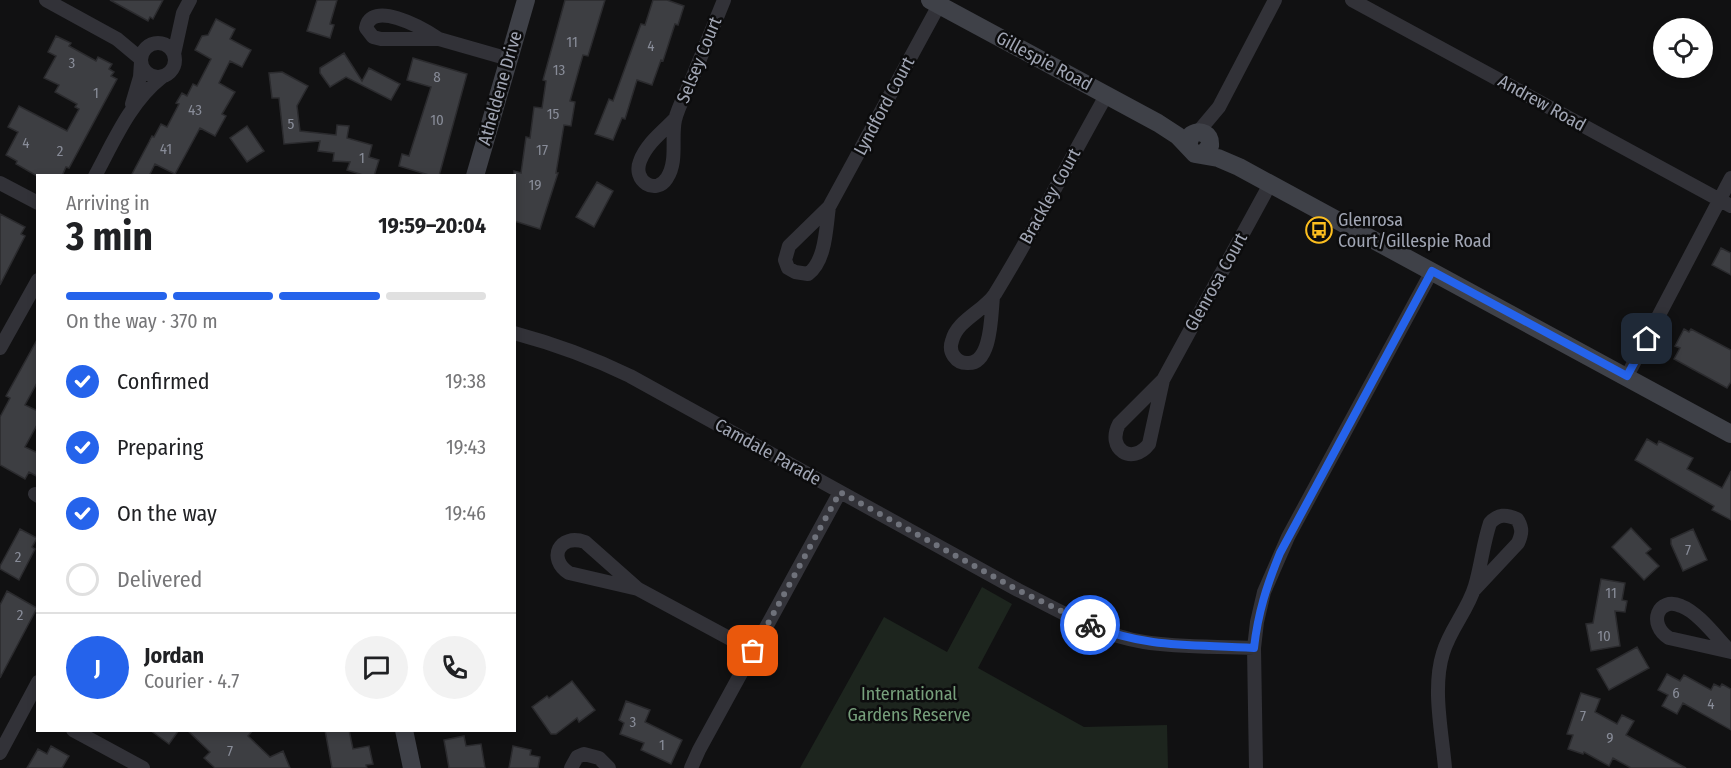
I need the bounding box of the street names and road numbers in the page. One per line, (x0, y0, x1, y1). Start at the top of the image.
street label: Selsey Court (672, 14, 726, 106)
street label: Gillespie Road (992, 27, 1096, 95)
street label: Atheldene Drive (473, 28, 527, 148)
street label: Lyndford Court (849, 53, 919, 159)
street label: Andrew Road (1494, 70, 1590, 136)
street label: Brackley Court (1015, 144, 1085, 248)
street label: Glenrosa Court (1180, 229, 1252, 335)
street label: Camdale Parade (711, 414, 825, 490)

